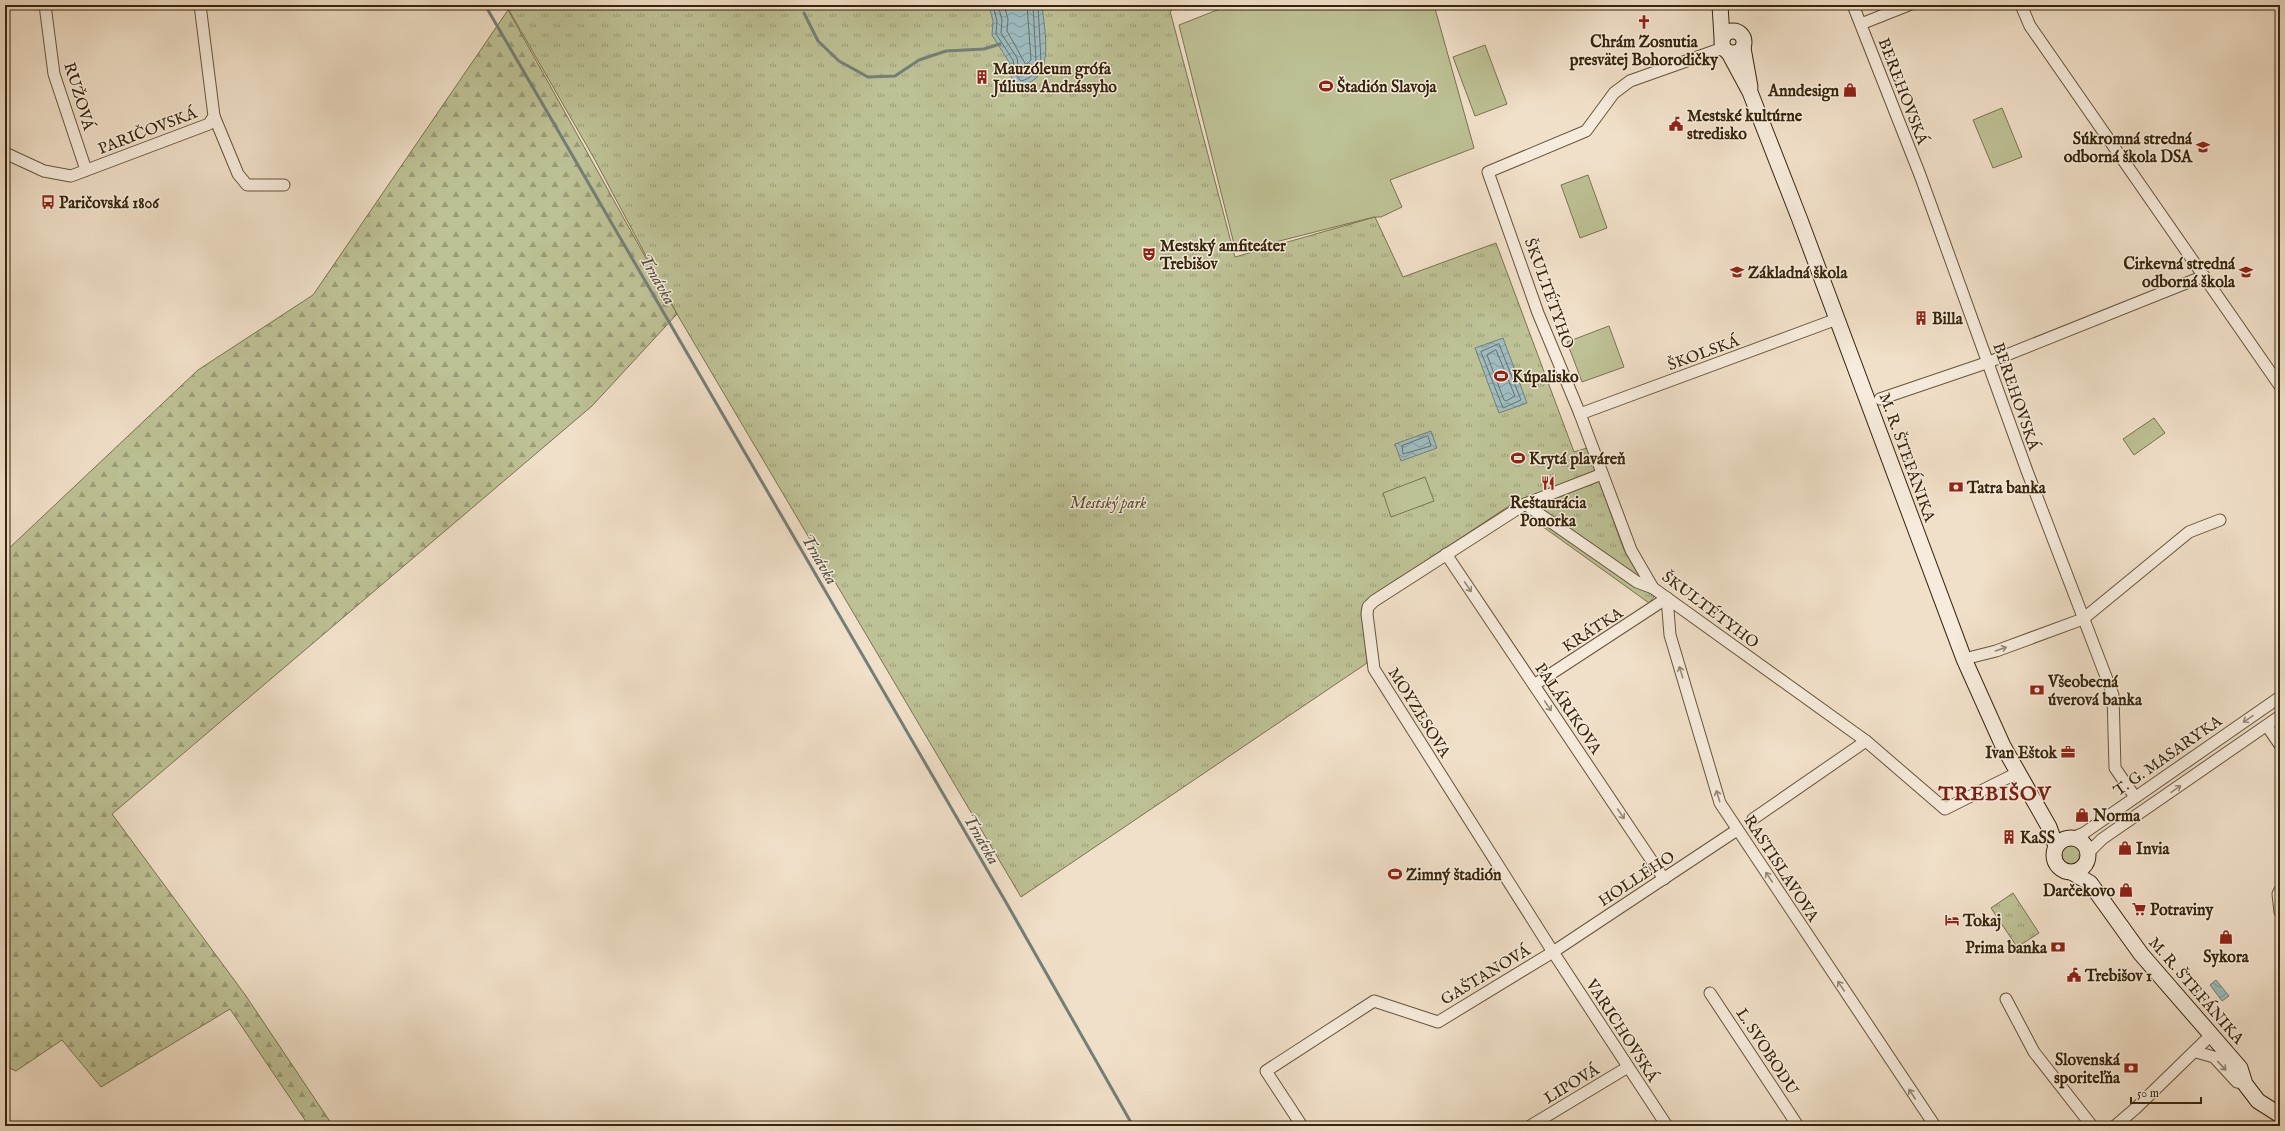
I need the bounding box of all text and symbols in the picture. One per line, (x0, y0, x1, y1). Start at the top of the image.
church icon: Chrám Zosnutia presvätej Bohorodičky (1636, 14, 1652, 30)
place label: Chrám Zosnutia presvätej Bohorodičky (1569, 33, 1719, 71)
street label: BEREHOVSKÁ (1873, 35, 1934, 149)
street label: RUŽOVÁ (58, 60, 100, 134)
place label: Mauzóleum grófa Júliusa Andrássyho (991, 60, 1117, 98)
building icon: Mauzóleum grófa Júliusa Andrássyho (974, 69, 990, 85)
place label: Štadión Slavoja (1337, 76, 1438, 98)
sports icon: Štadión Slavoja (1318, 78, 1334, 94)
place label: Anndesign (1767, 82, 1839, 102)
shop icon: Anndesign (1842, 82, 1858, 98)
street label: PARIČOVSKÁ (95, 102, 201, 160)
place label: Mestské kultúrne stredisko (1687, 107, 1803, 145)
public building icon: Mestské kultúrne stredisko (1668, 116, 1684, 132)
place label: Súkromná stredná odborná škola DSA (2064, 130, 2193, 168)
school or university icon: Súkromná stredná odborná škola DSA (2195, 139, 2211, 155)
bus stop icon: Paričovská 1806 (40, 194, 56, 210)
place label: Paričovská 1806 (59, 194, 160, 214)
street label: ŠKULTÉTYHO (1519, 235, 1579, 352)
place label: Mestský amfiteáter Trebišov (1159, 237, 1286, 275)
theatre icon: Mestský amfiteáter Trebišov (1141, 246, 1157, 262)
water label: Trnávka (634, 251, 680, 309)
place label: Cirkevná stredná odborná škola (2123, 255, 2236, 293)
school or university icon: Základná škola (1729, 264, 1745, 280)
place label: Základná škola (1748, 264, 1848, 284)
school or university icon: Cirkevná stredná odborná škola (2238, 264, 2254, 280)
building icon: Billa (1913, 310, 1929, 326)
place label: Billa (1932, 310, 1964, 330)
street label: ŠKOLSKÁ (1665, 329, 1743, 376)
street label: BEREHOVSKÁ (1987, 340, 2045, 454)
sports icon: Kúpalisko (1493, 368, 1509, 384)
place label: Kúpalisko (1512, 368, 1579, 388)
street label: M. R. ŠTEFÁNIKA (1874, 390, 1941, 526)
sports icon: Krytá plaváreň (1510, 450, 1526, 466)
place label: Krytá plaváreň (1529, 450, 1626, 470)
restaurant icon: Reštaurácia Ponorka (1540, 475, 1556, 491)
bank icon: Tatra banka (1948, 479, 1964, 495)
place label: Tatra banka (1966, 479, 2047, 499)
park label: Mestský park (1070, 494, 1147, 514)
place label: Reštaurácia Ponorka (1510, 494, 1587, 532)
water label: Trnávka (796, 531, 842, 589)
street label: ŠKULTÉTYHO (1657, 566, 1763, 654)
one-way arrow (1464, 581, 1472, 592)
street label: KRÁTKA (1558, 601, 1628, 658)
one-way arrow (1995, 644, 2007, 652)
street label: PALÁRIKOVA (1530, 659, 1607, 759)
street label: MOYZESOVA (1383, 664, 1455, 763)
one-way arrow (1677, 665, 1684, 678)
place label: Všeobecná úverová banka (2047, 673, 2143, 711)
bank icon: Všeobecná úverová banka (2029, 682, 2045, 698)
one-way arrow (1544, 700, 1552, 711)
street label: T. G. MASARYKA (2110, 711, 2227, 801)
one-way arrow (2243, 715, 2254, 723)
place label: Ivan Eštok (1985, 744, 2057, 764)
office icon: Ivan Eštok (2060, 744, 2076, 760)
district label: TREBIŠOV (1938, 782, 2051, 807)
one-way arrow (2170, 785, 2181, 793)
one-way arrow (1714, 790, 1721, 803)
shop icon: Norma (2074, 807, 2090, 823)
place label: Norma (2092, 807, 2141, 827)
one-way arrow (1617, 808, 1625, 819)
water label: Trnávka (958, 811, 1004, 869)
street label: RASTISLAVOVA (1738, 812, 1823, 927)
building icon: KaSS (2001, 829, 2017, 845)
place label: KaSS (2020, 829, 2055, 849)
shop icon: Invia (2117, 840, 2133, 856)
place label: Invia (2136, 840, 2171, 860)
street label: HOLLÉHO (1594, 846, 1679, 912)
sports icon: Zimný štadión (1387, 866, 1403, 882)
place label: Zimný štadión (1406, 866, 1502, 886)
one-way arrow (1765, 872, 1773, 883)
place label: Darčekovo (2043, 882, 2115, 902)
shop icon: Darčekovo (2118, 882, 2134, 898)
supermarket icon: Potraviny (2131, 901, 2147, 917)
place label: Potraviny (2150, 901, 2214, 921)
hotel icon: Tokaj (1944, 912, 1960, 928)
place label: Tokaj (1962, 912, 2001, 932)
shop icon: Sykora (2218, 929, 2234, 945)
street label: M. R. ŠTEFÁNIKA (2143, 932, 2250, 1050)
street label: GAŠTANOVÁ (1437, 939, 1535, 1010)
place label: Prima banka (1965, 939, 2048, 959)
bank icon: Prima banka (2050, 939, 2066, 955)
place label: Sykora (2203, 948, 2250, 968)
public building icon: Trebišov 1 (2066, 967, 2082, 983)
place label: Trebišov 1 (2084, 967, 2152, 987)
street label: VARICHOVSKÁ (1580, 974, 1664, 1087)
one-way arrow (1836, 980, 1844, 992)
street label: L. SVOBODU (1731, 1005, 1802, 1100)
place label: Slovenská sporiteľňa (2054, 1051, 2121, 1089)
street label: LIPOVÁ (1540, 1058, 1604, 1109)
bank icon: Slovenská sporiteľňa (2123, 1060, 2139, 1076)
one-way arrow (2217, 1060, 2226, 1070)
scale bar (2131, 1079, 2201, 1105)
text: 50 m (2137, 1086, 2159, 1101)
one-way arrow (1908, 1089, 1916, 1100)

